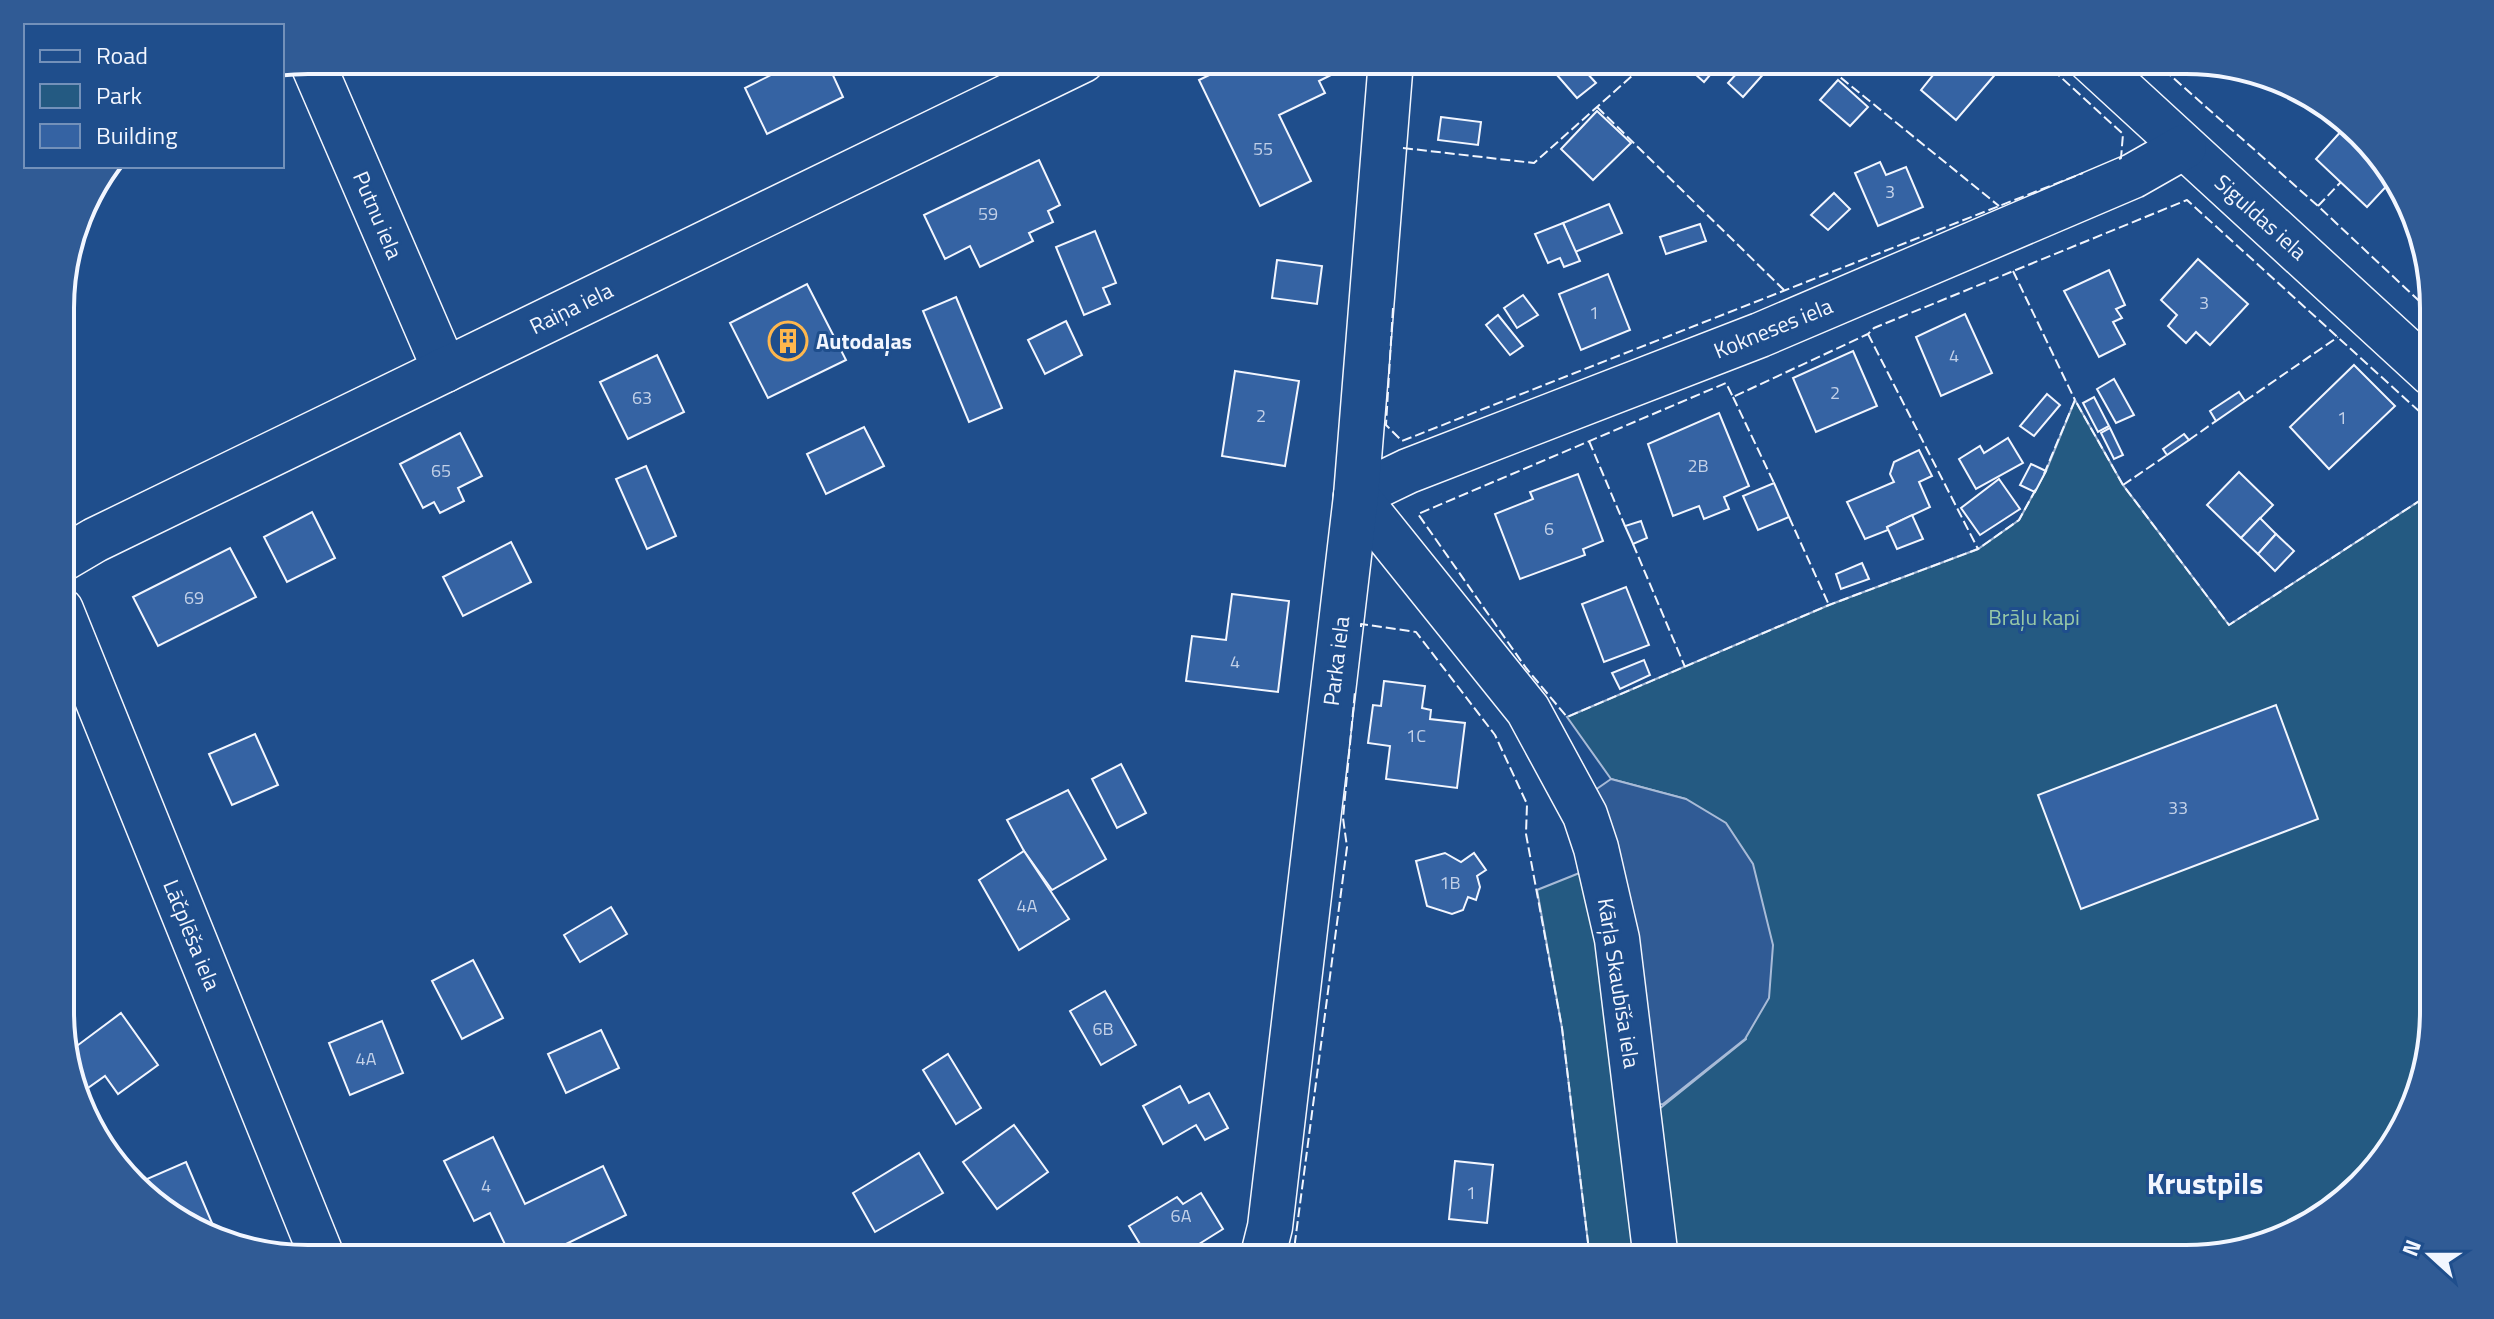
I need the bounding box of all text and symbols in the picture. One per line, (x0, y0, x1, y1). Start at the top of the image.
legend (24, 24, 284, 168)
text: Road (96, 37, 148, 73)
text: Park (96, 77, 142, 113)
text: Building (96, 117, 178, 153)
house number: 55 (1253, 135, 1273, 162)
street label: Putnu iela (344, 166, 412, 264)
street label: Siguldas iela (2207, 166, 2315, 268)
house number: 3 (1885, 178, 1895, 205)
house number: 59 (978, 200, 998, 227)
street label: Raiņa iela (524, 273, 618, 343)
street label: Kokneses iela (1708, 289, 1838, 367)
house number: 3 (2199, 289, 2209, 316)
house number: 1 (1589, 299, 1599, 326)
building icon: Autodaļas (767, 320, 809, 362)
place label: Autodaļas (816, 324, 912, 358)
house number: 4 (1949, 342, 1959, 369)
house number: 2 (1830, 379, 1840, 406)
house number: 63 (632, 384, 652, 411)
house number: 2 (1256, 402, 1266, 429)
house number: 1 (2337, 404, 2347, 431)
house number: 2B (1687, 452, 1709, 479)
house number: 65 (431, 457, 451, 484)
house number: 6 (1544, 515, 1554, 542)
house number: 69 (184, 584, 204, 611)
park label: Brāļu kapi (1988, 600, 2080, 634)
street label: Parka iela (1314, 614, 1358, 708)
house number: 4 (1230, 648, 1240, 675)
house number: 1C (1406, 722, 1426, 749)
house number: 33 (2168, 794, 2188, 821)
house number: 1B (1439, 869, 1461, 896)
street label: Lāčplēša iela (154, 874, 230, 996)
house number: 4A (1017, 892, 1038, 919)
street label: Kārļa Skaubīša iela (1589, 896, 1649, 1070)
house number: 6B (1092, 1015, 1114, 1042)
house number: 4A (356, 1045, 377, 1072)
district label: Krustpils (2147, 1160, 2263, 1206)
house number: 4 (481, 1172, 491, 1199)
house number: 1 (1466, 1179, 1476, 1206)
house number: 6A (1171, 1202, 1192, 1229)
north arrow (2390, 1215, 2470, 1295)
text: N (2393, 1235, 2430, 1261)

